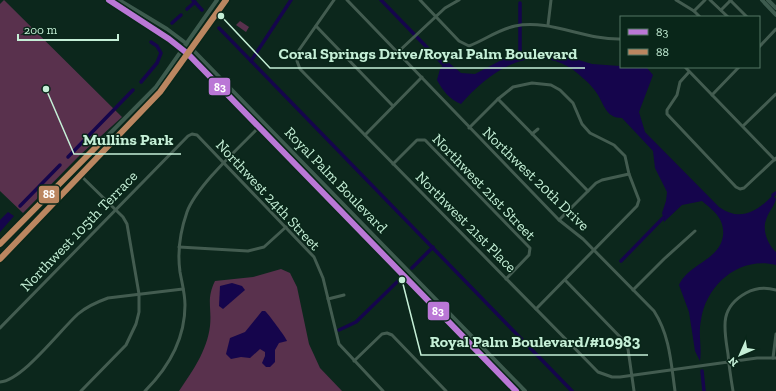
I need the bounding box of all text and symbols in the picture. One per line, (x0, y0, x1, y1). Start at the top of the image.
scale bar (18, 16, 118, 42)
legend (620, 16, 760, 68)
text: 200 m (24, 23, 58, 37)
text: 83 (656, 25, 668, 39)
callout: Coral Springs Drive/Royal Palm Boulevard (270, 40, 585, 68)
text: Coral Springs Drive/Royal Palm Boulevard (279, 44, 577, 63)
text: 88 (656, 45, 669, 59)
line badge: 83 (208, 77, 231, 96)
text: 83 (214, 81, 226, 94)
street label: Royal Palm Boulevard (281, 123, 392, 237)
street label: Northwest 20th Drive (479, 123, 593, 235)
callout: Mullins Park (74, 126, 181, 154)
text: Mullins Park (83, 130, 173, 149)
street label: Northwest 21st Street (429, 130, 540, 244)
street label: Northwest 24th Street (212, 136, 324, 254)
street label: Northwest 105th Terrace (17, 167, 141, 295)
street label: Northwest 21st Place (412, 168, 520, 276)
line badge: 88 (38, 185, 60, 204)
text: 88 (43, 188, 55, 201)
line badge: 83 (427, 301, 450, 321)
text: 83 (432, 305, 444, 318)
callout: Royal Palm Boulevard/#10983 (421, 327, 648, 355)
text: Royal Palm Boulevard/#10983 (430, 332, 641, 351)
north arrow (720, 335, 760, 375)
text: N (725, 354, 741, 369)

